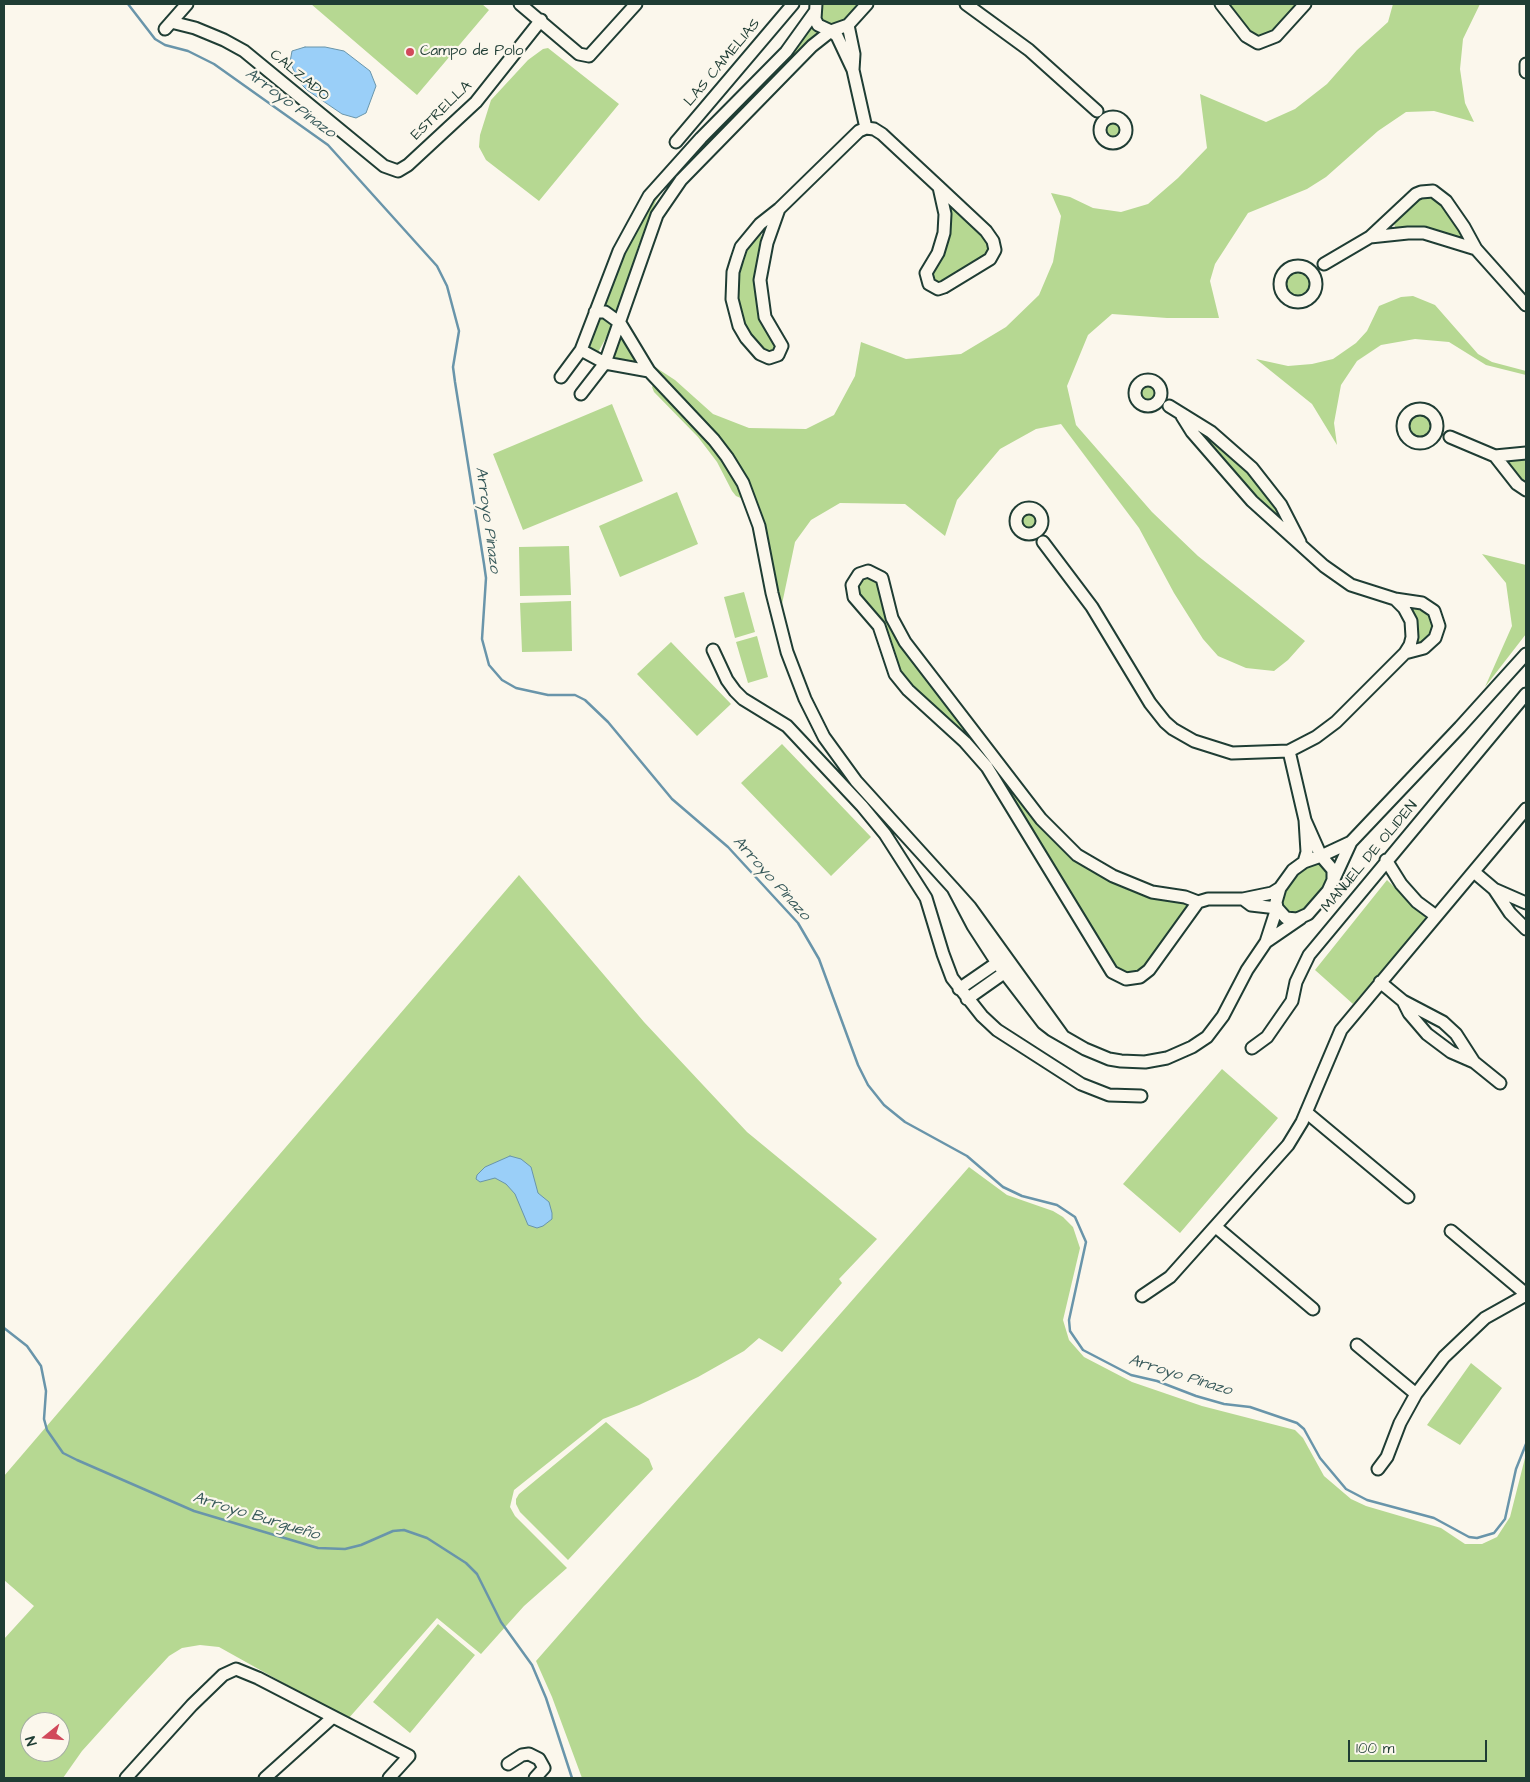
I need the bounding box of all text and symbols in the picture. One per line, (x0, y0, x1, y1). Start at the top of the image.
street label: LAS CAMELIAS (681, 15, 765, 111)
place label: Campo de Polo (420, 43, 523, 61)
street label: CALZADO (265, 46, 333, 106)
marker: Campo de Polo (404, 46, 416, 58)
water label: Arroyo Pinazo (241, 65, 339, 143)
street label: ESTRELLA (408, 77, 476, 145)
water label: Arroyo Pinazo (470, 466, 504, 574)
street label: MANUEL DE OLIDEN (1318, 797, 1422, 917)
water label: Arroyo Pinazo (728, 833, 814, 925)
water label: Arroyo Pinazo (1126, 1351, 1234, 1401)
water label: Arroyo Burgueño (190, 1489, 322, 1545)
north arrow (20, 1712, 70, 1762)
scale bar (1350, 1730, 1489, 1762)
text: N (21, 1734, 42, 1748)
text: 100 m (1356, 1738, 1395, 1759)

